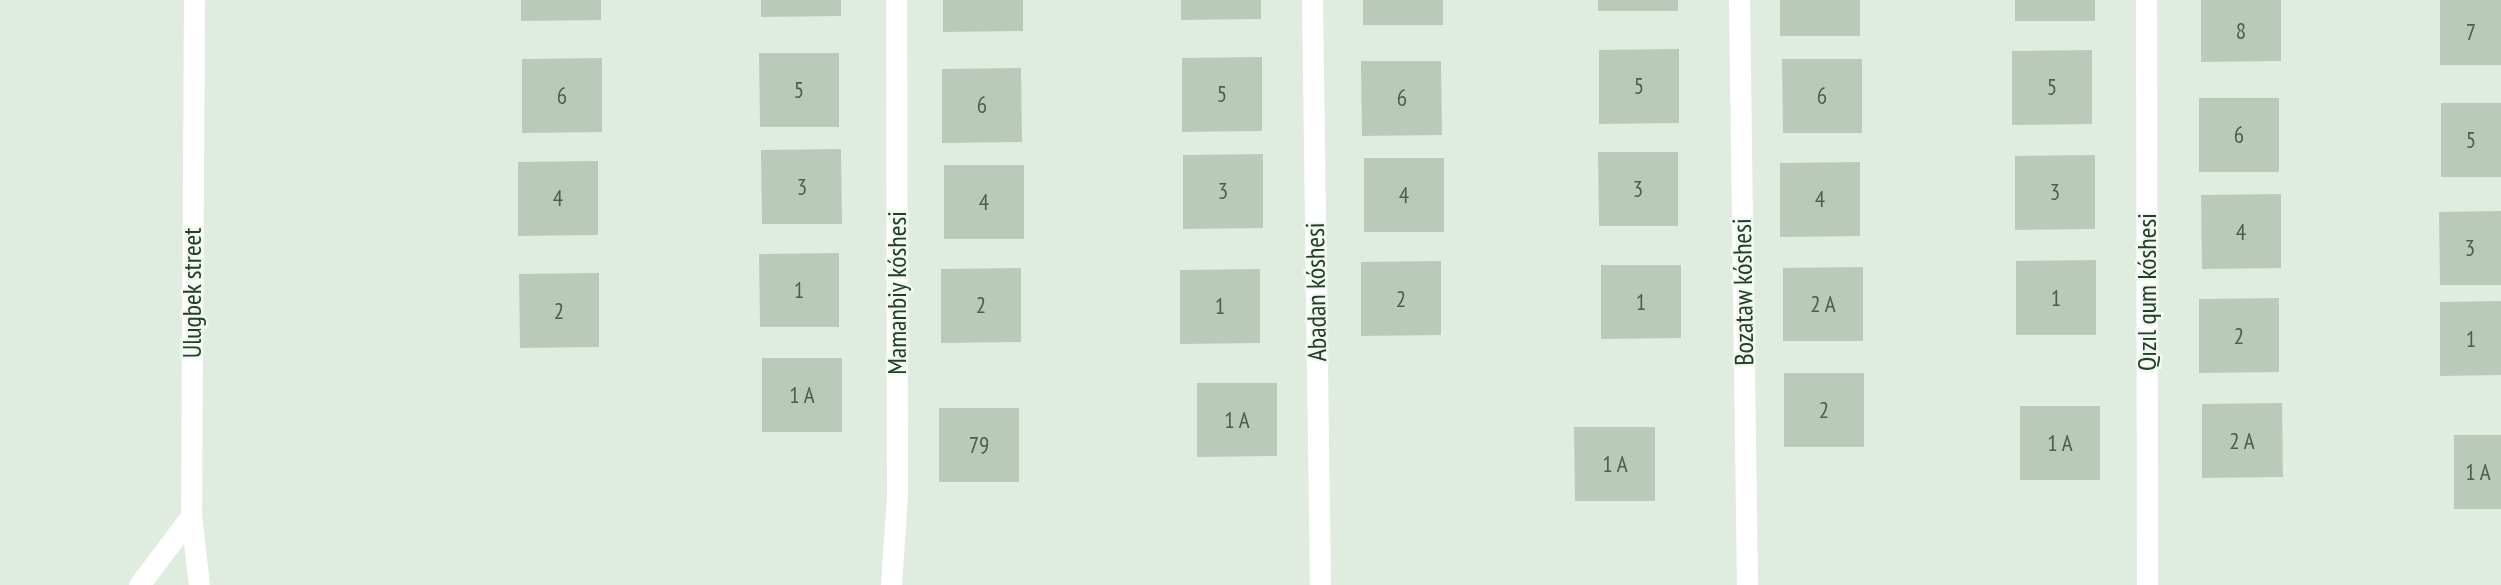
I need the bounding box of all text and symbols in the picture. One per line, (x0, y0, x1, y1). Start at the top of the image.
house number: 8 (2236, 17, 2246, 45)
house number: 7 (2466, 18, 2476, 46)
house number: 5 (1634, 72, 1644, 100)
house number: 5 (2047, 73, 2057, 101)
house number: 5 (794, 76, 804, 104)
house number: 5 (1217, 80, 1227, 108)
house number: 6 (557, 82, 567, 110)
house number: 6 (1817, 82, 1827, 110)
house number: 6 (1397, 84, 1407, 112)
house number: 6 (977, 91, 987, 119)
house number: 6 (2234, 121, 2244, 149)
house number: 5 (2466, 126, 2476, 154)
house number: 3 (797, 173, 807, 201)
house number: 3 (1633, 175, 1643, 203)
house number: 3 (1218, 177, 1228, 205)
house number: 3 (2050, 178, 2060, 206)
house number: 4 (1399, 181, 1409, 209)
house number: 4 (553, 184, 563, 212)
house number: 4 (1815, 185, 1825, 213)
house number: 4 (979, 188, 989, 216)
street label: Mamanbiy kóshesi (881, 211, 913, 375)
street label: Qızıl qum kóshesi (2131, 213, 2163, 371)
street label: Bozataw kóshesi (1726, 218, 1760, 366)
house number: 4 (2236, 218, 2246, 246)
street label: Abadan kóshesi (1299, 222, 1333, 362)
street label: Ulugbek street (176, 227, 208, 359)
house number: 3 (2465, 234, 2475, 262)
house number: 1 (794, 276, 804, 304)
house number: 1 (2051, 284, 2061, 312)
house number: 2 (1396, 285, 1406, 313)
house number: 1 (1636, 288, 1646, 316)
house number: 2 А (1810, 290, 1836, 318)
house number: 2 (976, 291, 986, 319)
house number: 1 (1215, 292, 1225, 320)
house number: 2 (554, 297, 564, 325)
house number: 2 (2234, 322, 2244, 350)
house number: 1 (2466, 325, 2476, 353)
house number: 1 А (789, 381, 815, 409)
house number: 2 (1819, 396, 1829, 424)
house number: 1 А (1224, 406, 1250, 434)
house number: 2 А (2229, 427, 2255, 455)
house number: 1 А (2047, 429, 2073, 457)
house number: 79 (969, 431, 989, 459)
house number: 1 А (1602, 450, 1628, 478)
house number: 1 А (2465, 458, 2491, 486)

